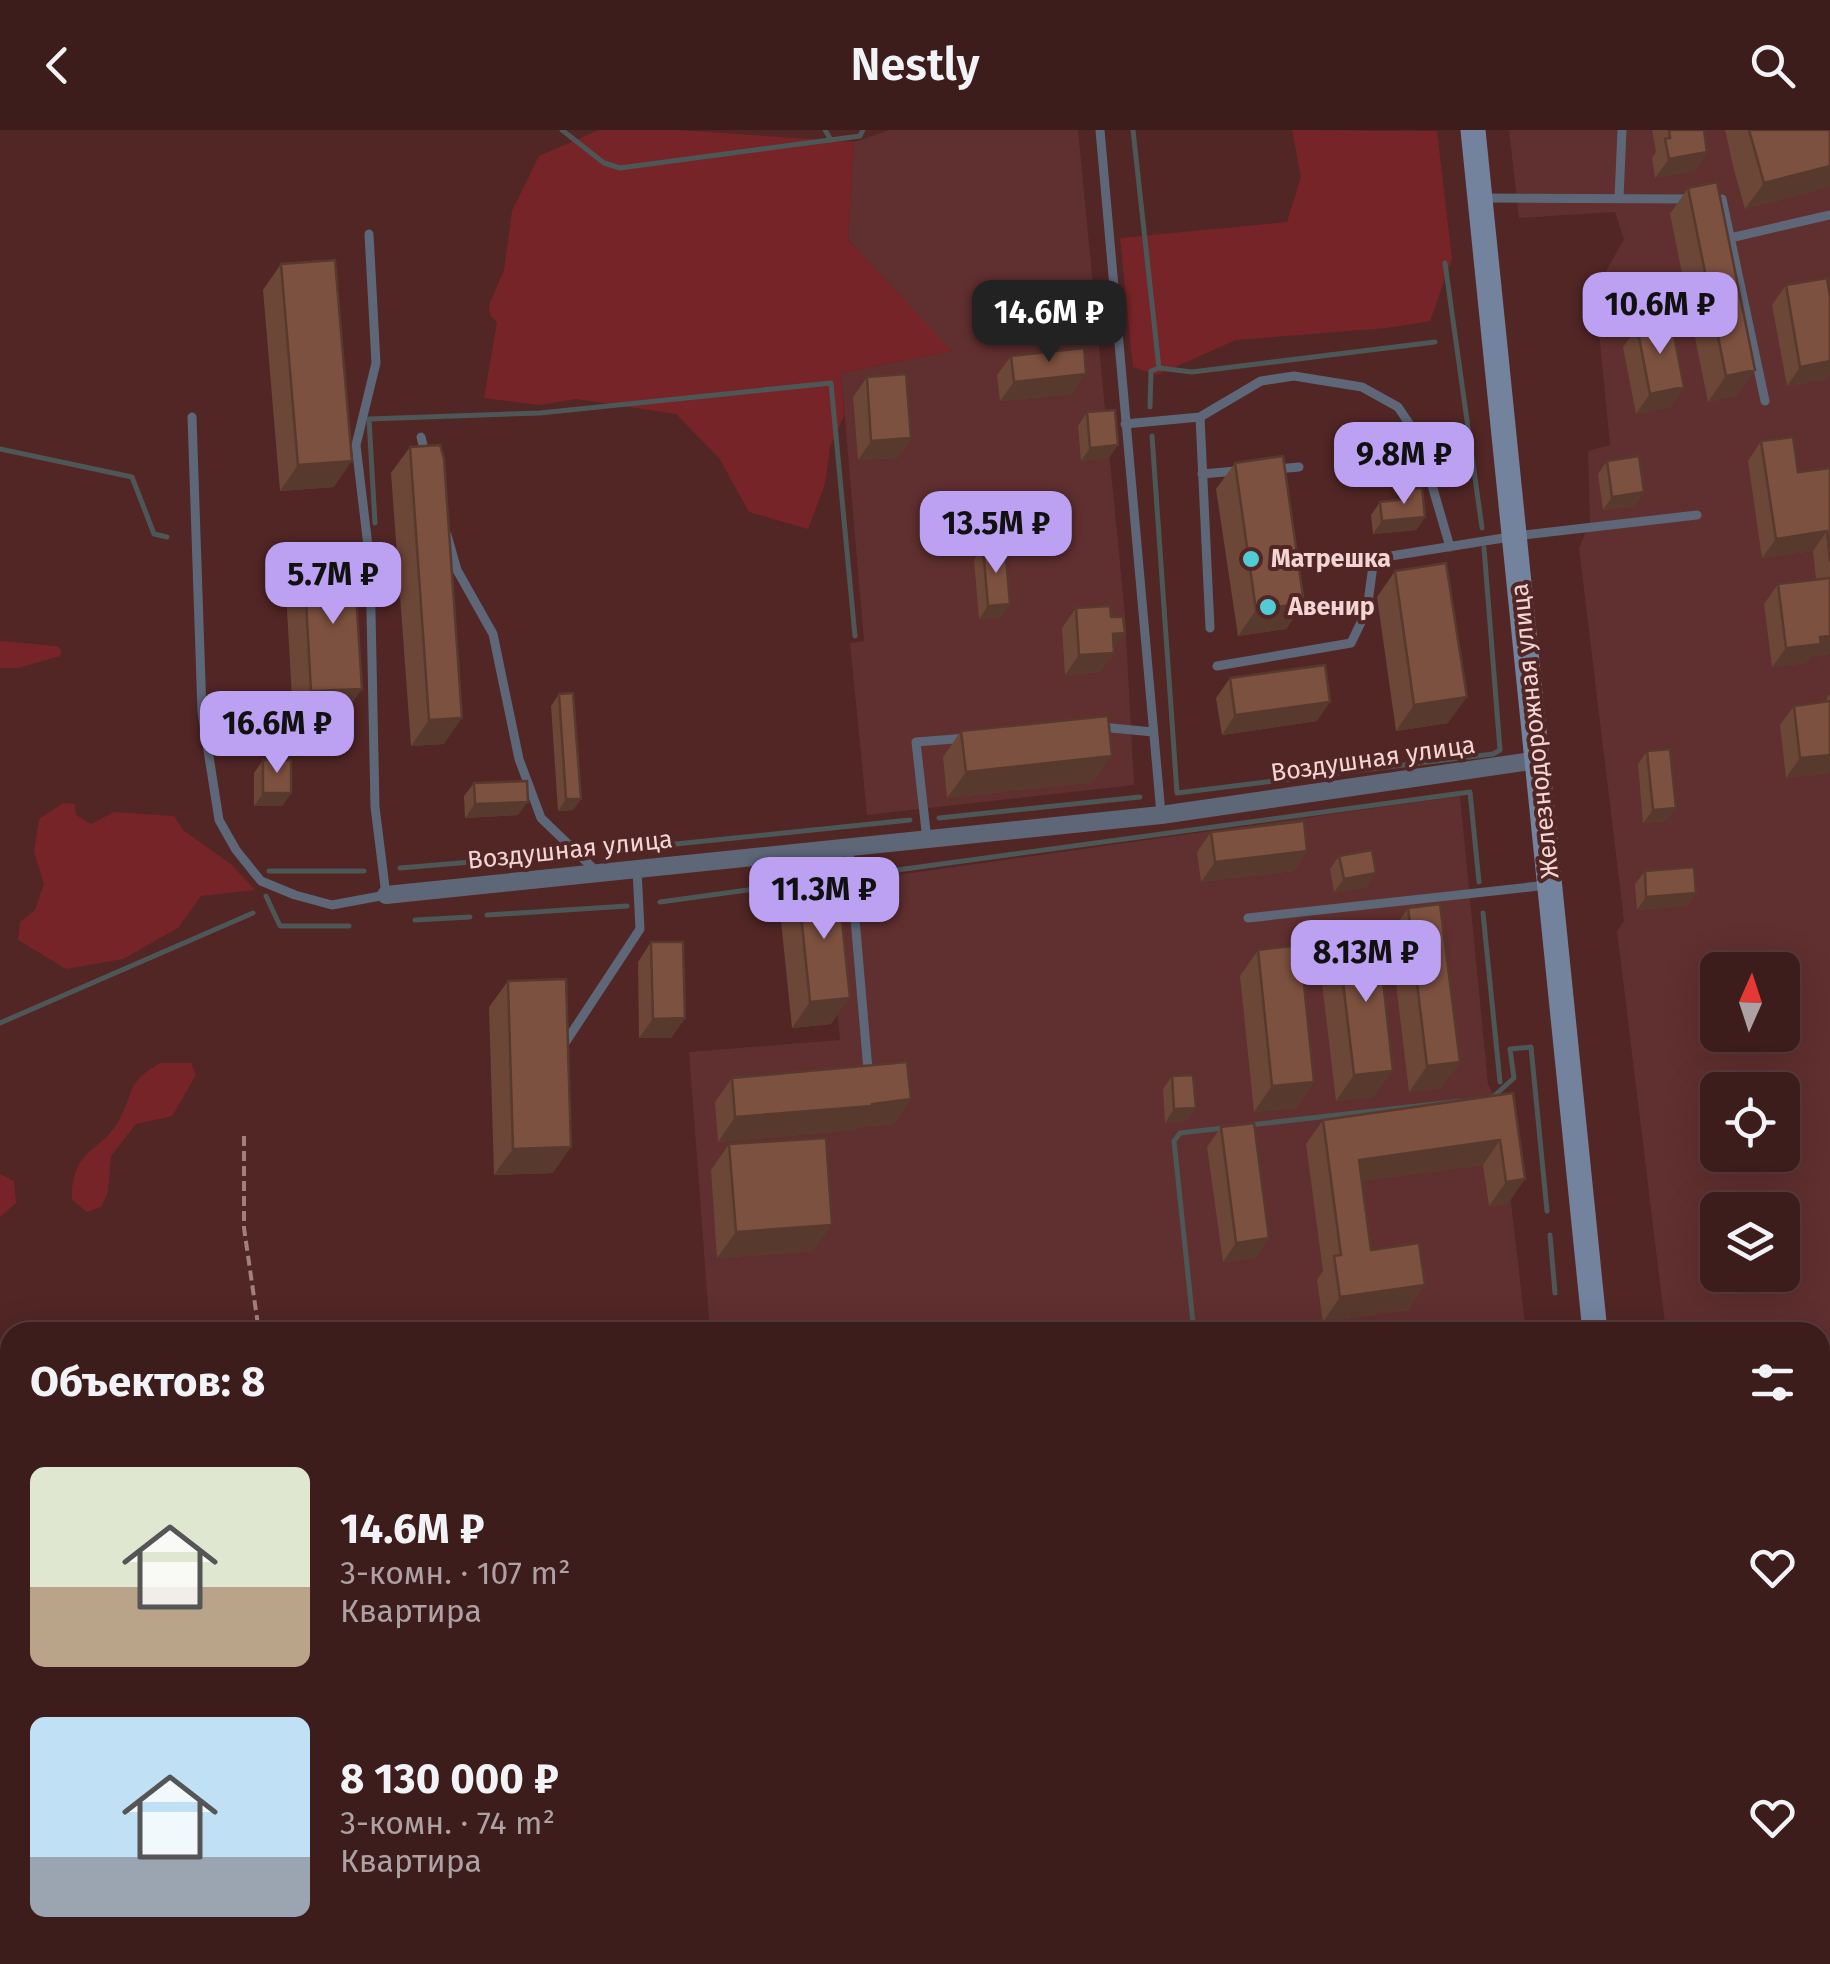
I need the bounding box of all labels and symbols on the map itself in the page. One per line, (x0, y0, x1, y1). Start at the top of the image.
pin: 10.6M ₽ (1568, 272, 1752, 357)
pin: 14.6M ₽ (957, 280, 1141, 365)
pin: 9.8M ₽ (1323, 422, 1485, 507)
pin: 13.5M ₽ (904, 491, 1088, 576)
pin: 5.7M ₽ (252, 542, 414, 627)
place label: Матрешка (1271, 544, 1391, 574)
marker: Матрешка (1240, 548, 1262, 570)
street label: Железнодорожная улица (1505, 582, 1565, 880)
place label: Авенир (1287, 592, 1375, 622)
marker: Авенир (1257, 596, 1279, 618)
pin: 16.6M ₽ (185, 691, 369, 776)
street label: Воздушная улица (1269, 730, 1477, 788)
street label: Воздушная улица (466, 824, 674, 876)
pin: 11.3M ₽ (732, 857, 916, 942)
pin: 8.13M ₽ (1274, 920, 1458, 1005)
north arrow (1700, 952, 1800, 1052)

